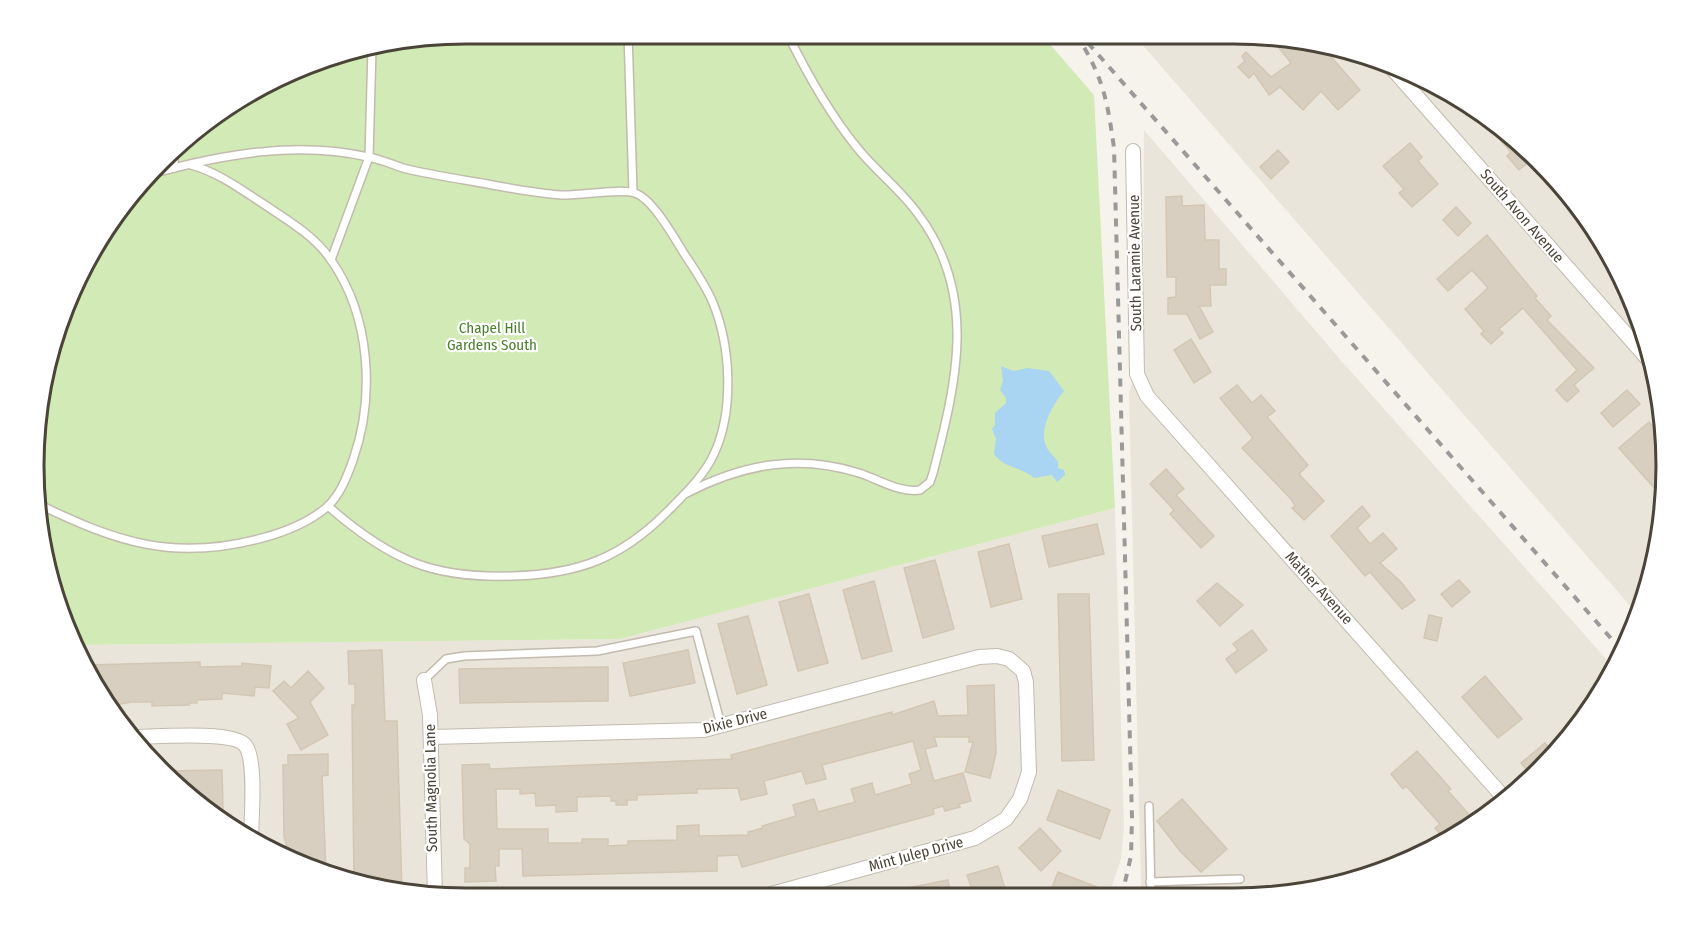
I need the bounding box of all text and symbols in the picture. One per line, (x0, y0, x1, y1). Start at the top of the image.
street label: South Avon Avenue (1476, 165, 1568, 267)
street label: South Laramie Avenue (1125, 194, 1145, 332)
park label: Chapel Hill Gardens South (447, 319, 537, 354)
street label: Mather Avenue (1282, 548, 1356, 628)
street label: Dixie Drive (701, 704, 769, 738)
street label: South Magnolia Lane (421, 724, 441, 852)
street label: Mint Julep Drive (867, 833, 965, 875)

